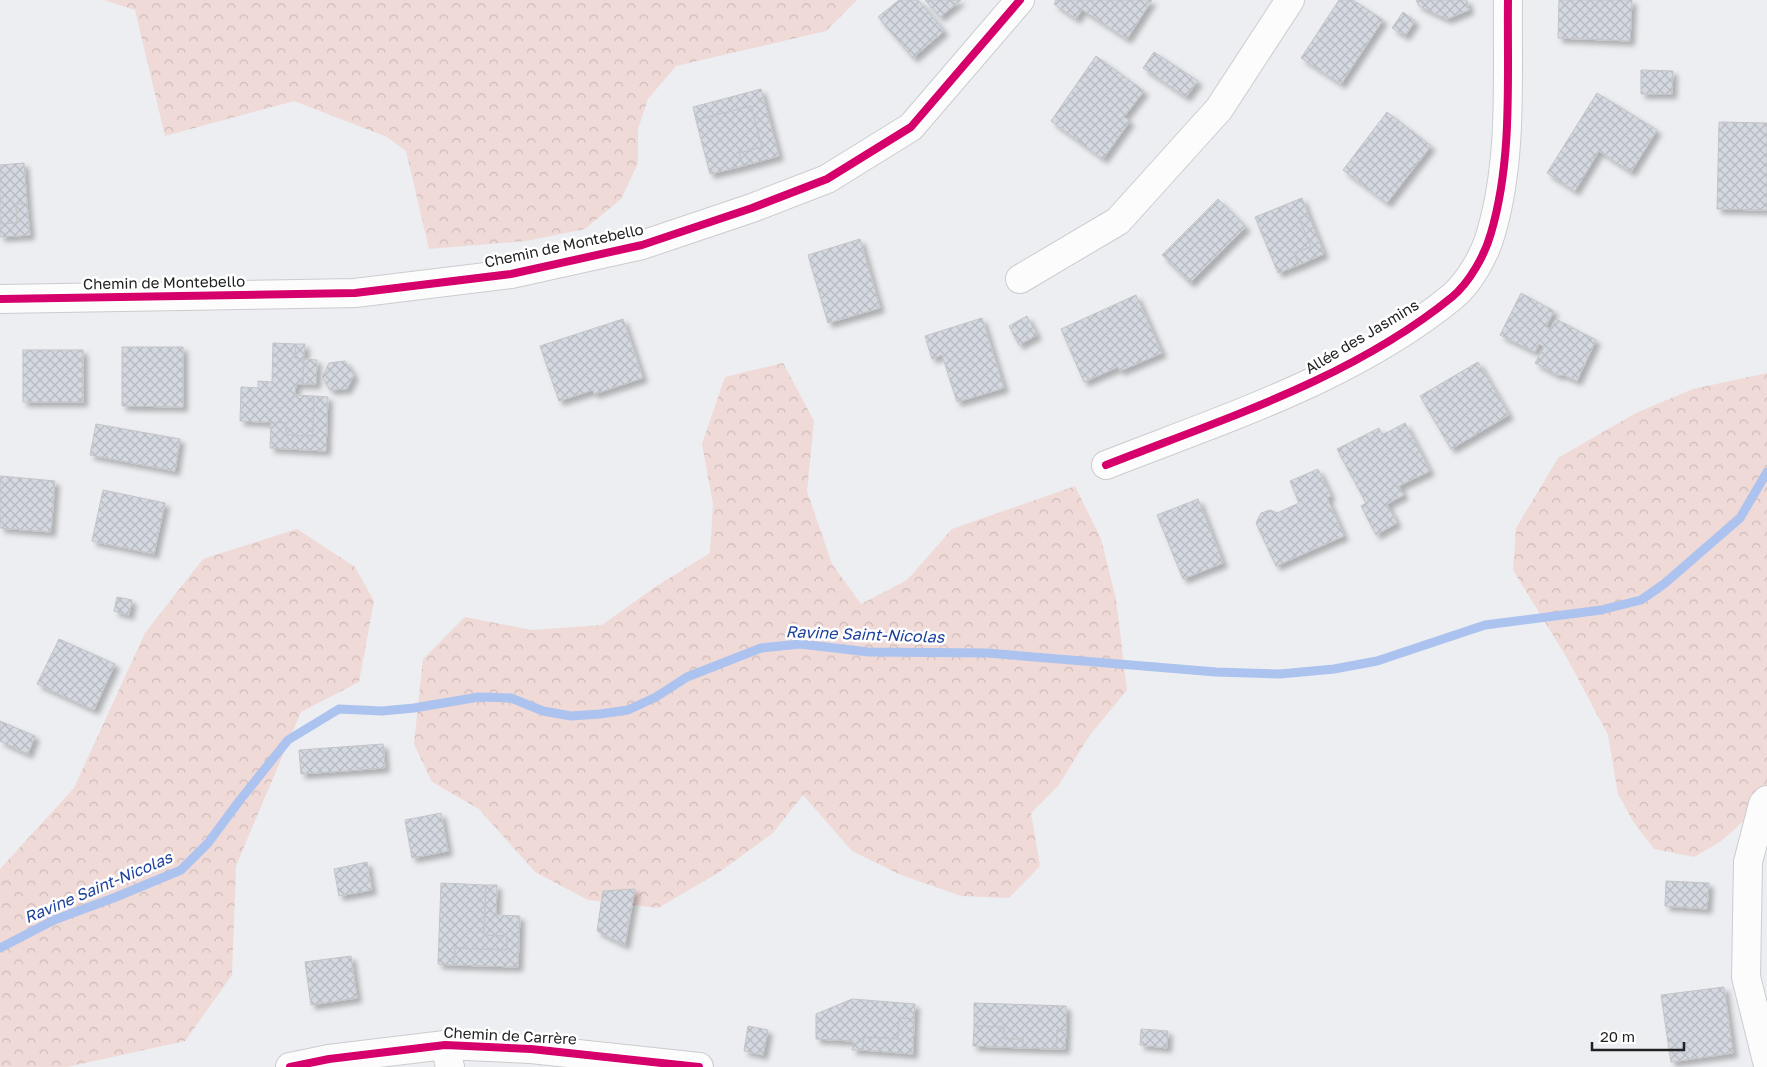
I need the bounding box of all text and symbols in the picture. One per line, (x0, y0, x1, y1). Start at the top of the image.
street label: Chemin de Montebello (483, 219, 645, 271)
street label: Chemin de Montebello (83, 272, 245, 292)
street label: Allée des Jasmins (1301, 295, 1422, 377)
water label: Ravine Saint-Nicolas (785, 621, 946, 647)
water label: Ravine Saint-Nicolas (21, 846, 176, 927)
scale bar (1592, 1020, 1684, 1052)
street label: Chemin de Carrère (443, 1023, 577, 1047)
text: 20 m (1600, 1027, 1635, 1045)

